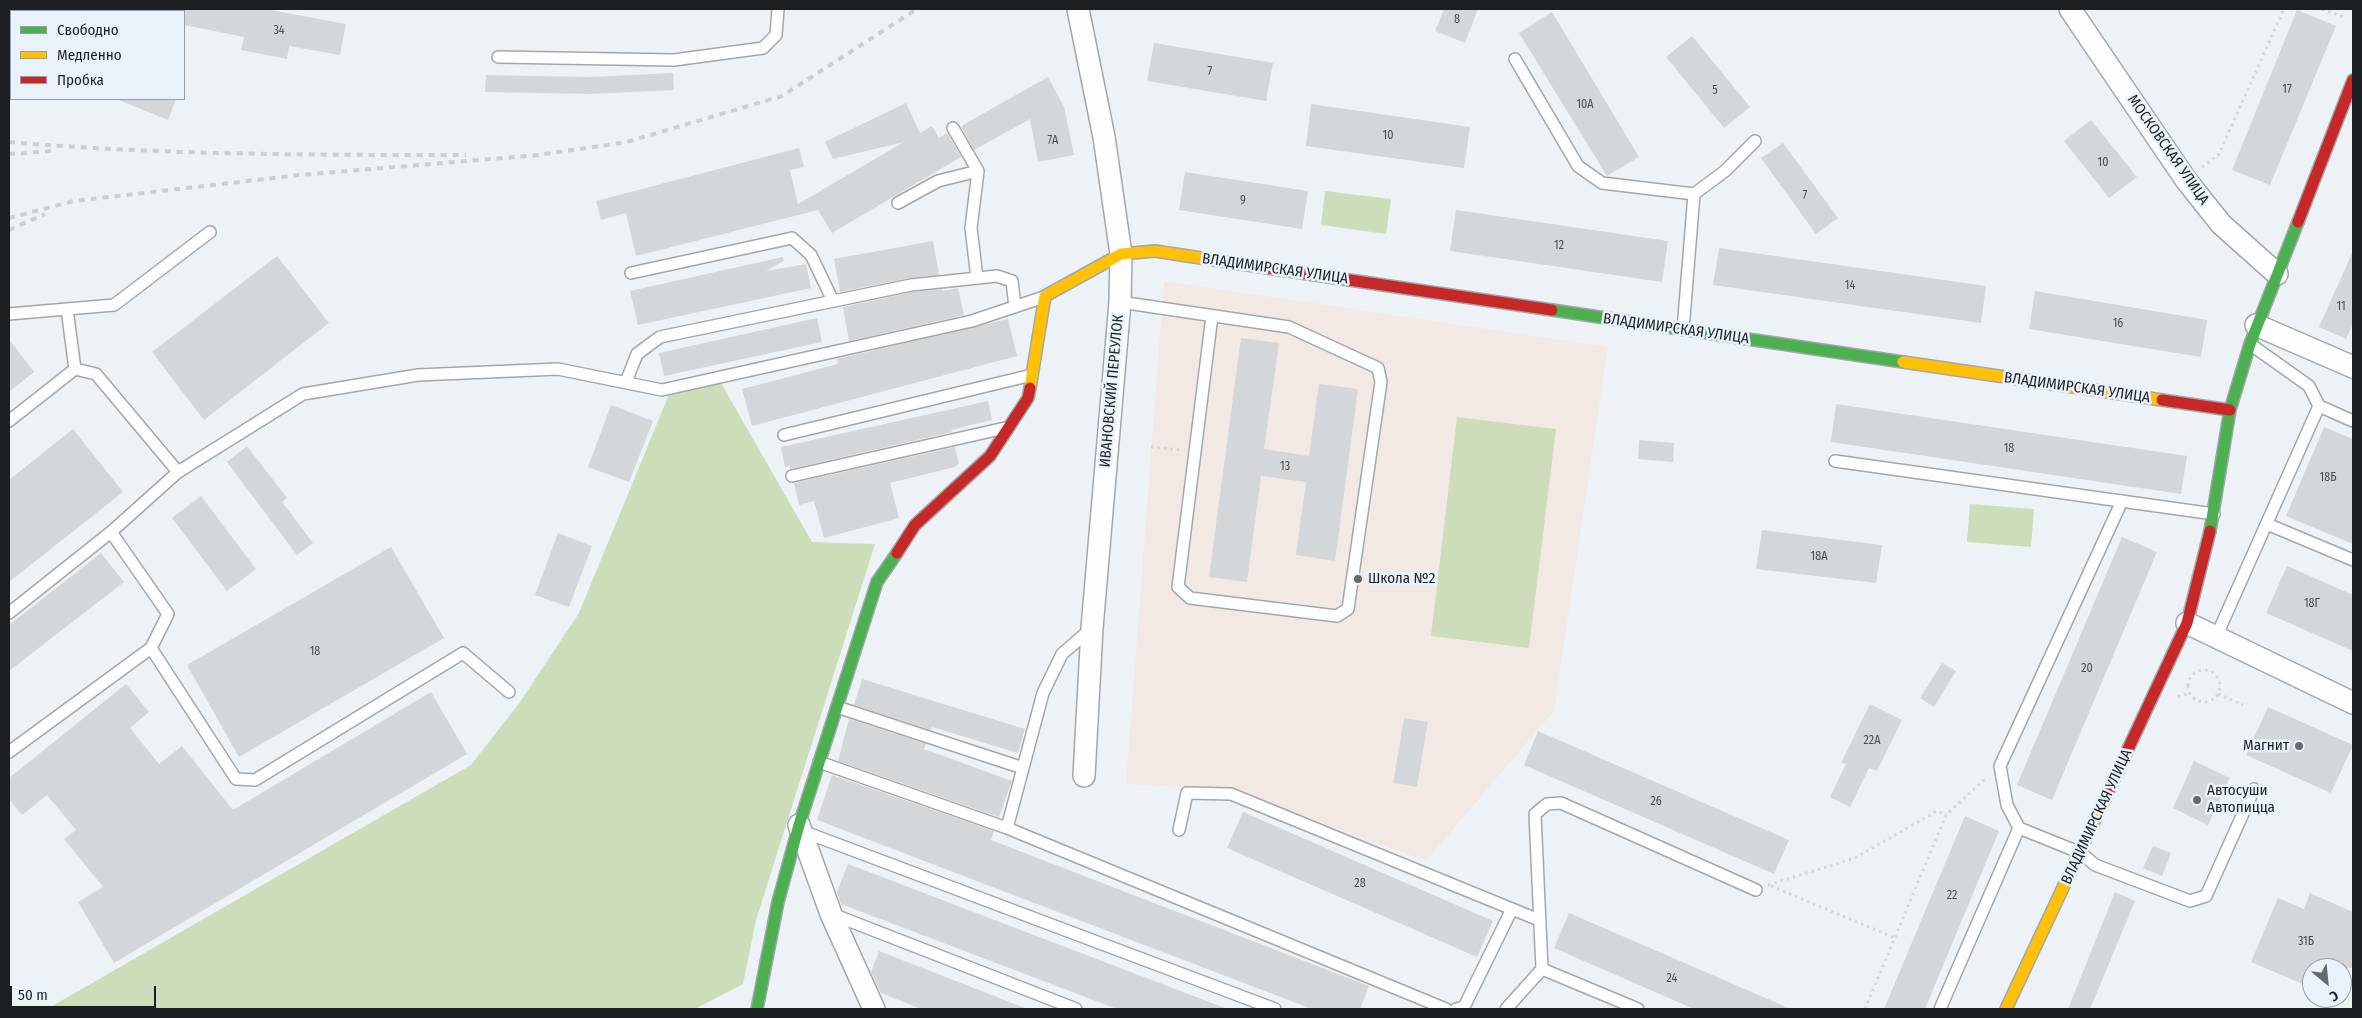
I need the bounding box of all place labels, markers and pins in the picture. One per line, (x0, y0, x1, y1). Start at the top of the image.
place label: Школа №2 (1368, 570, 1435, 588)
marker: Школа №2 (1352, 573, 1364, 585)
place label: Магнит (2243, 737, 2289, 755)
marker: Магнит (2293, 740, 2305, 752)
place label: Автосуши Автопицца (2207, 782, 2275, 817)
marker: Автосуши Автопицца (2191, 794, 2203, 806)

